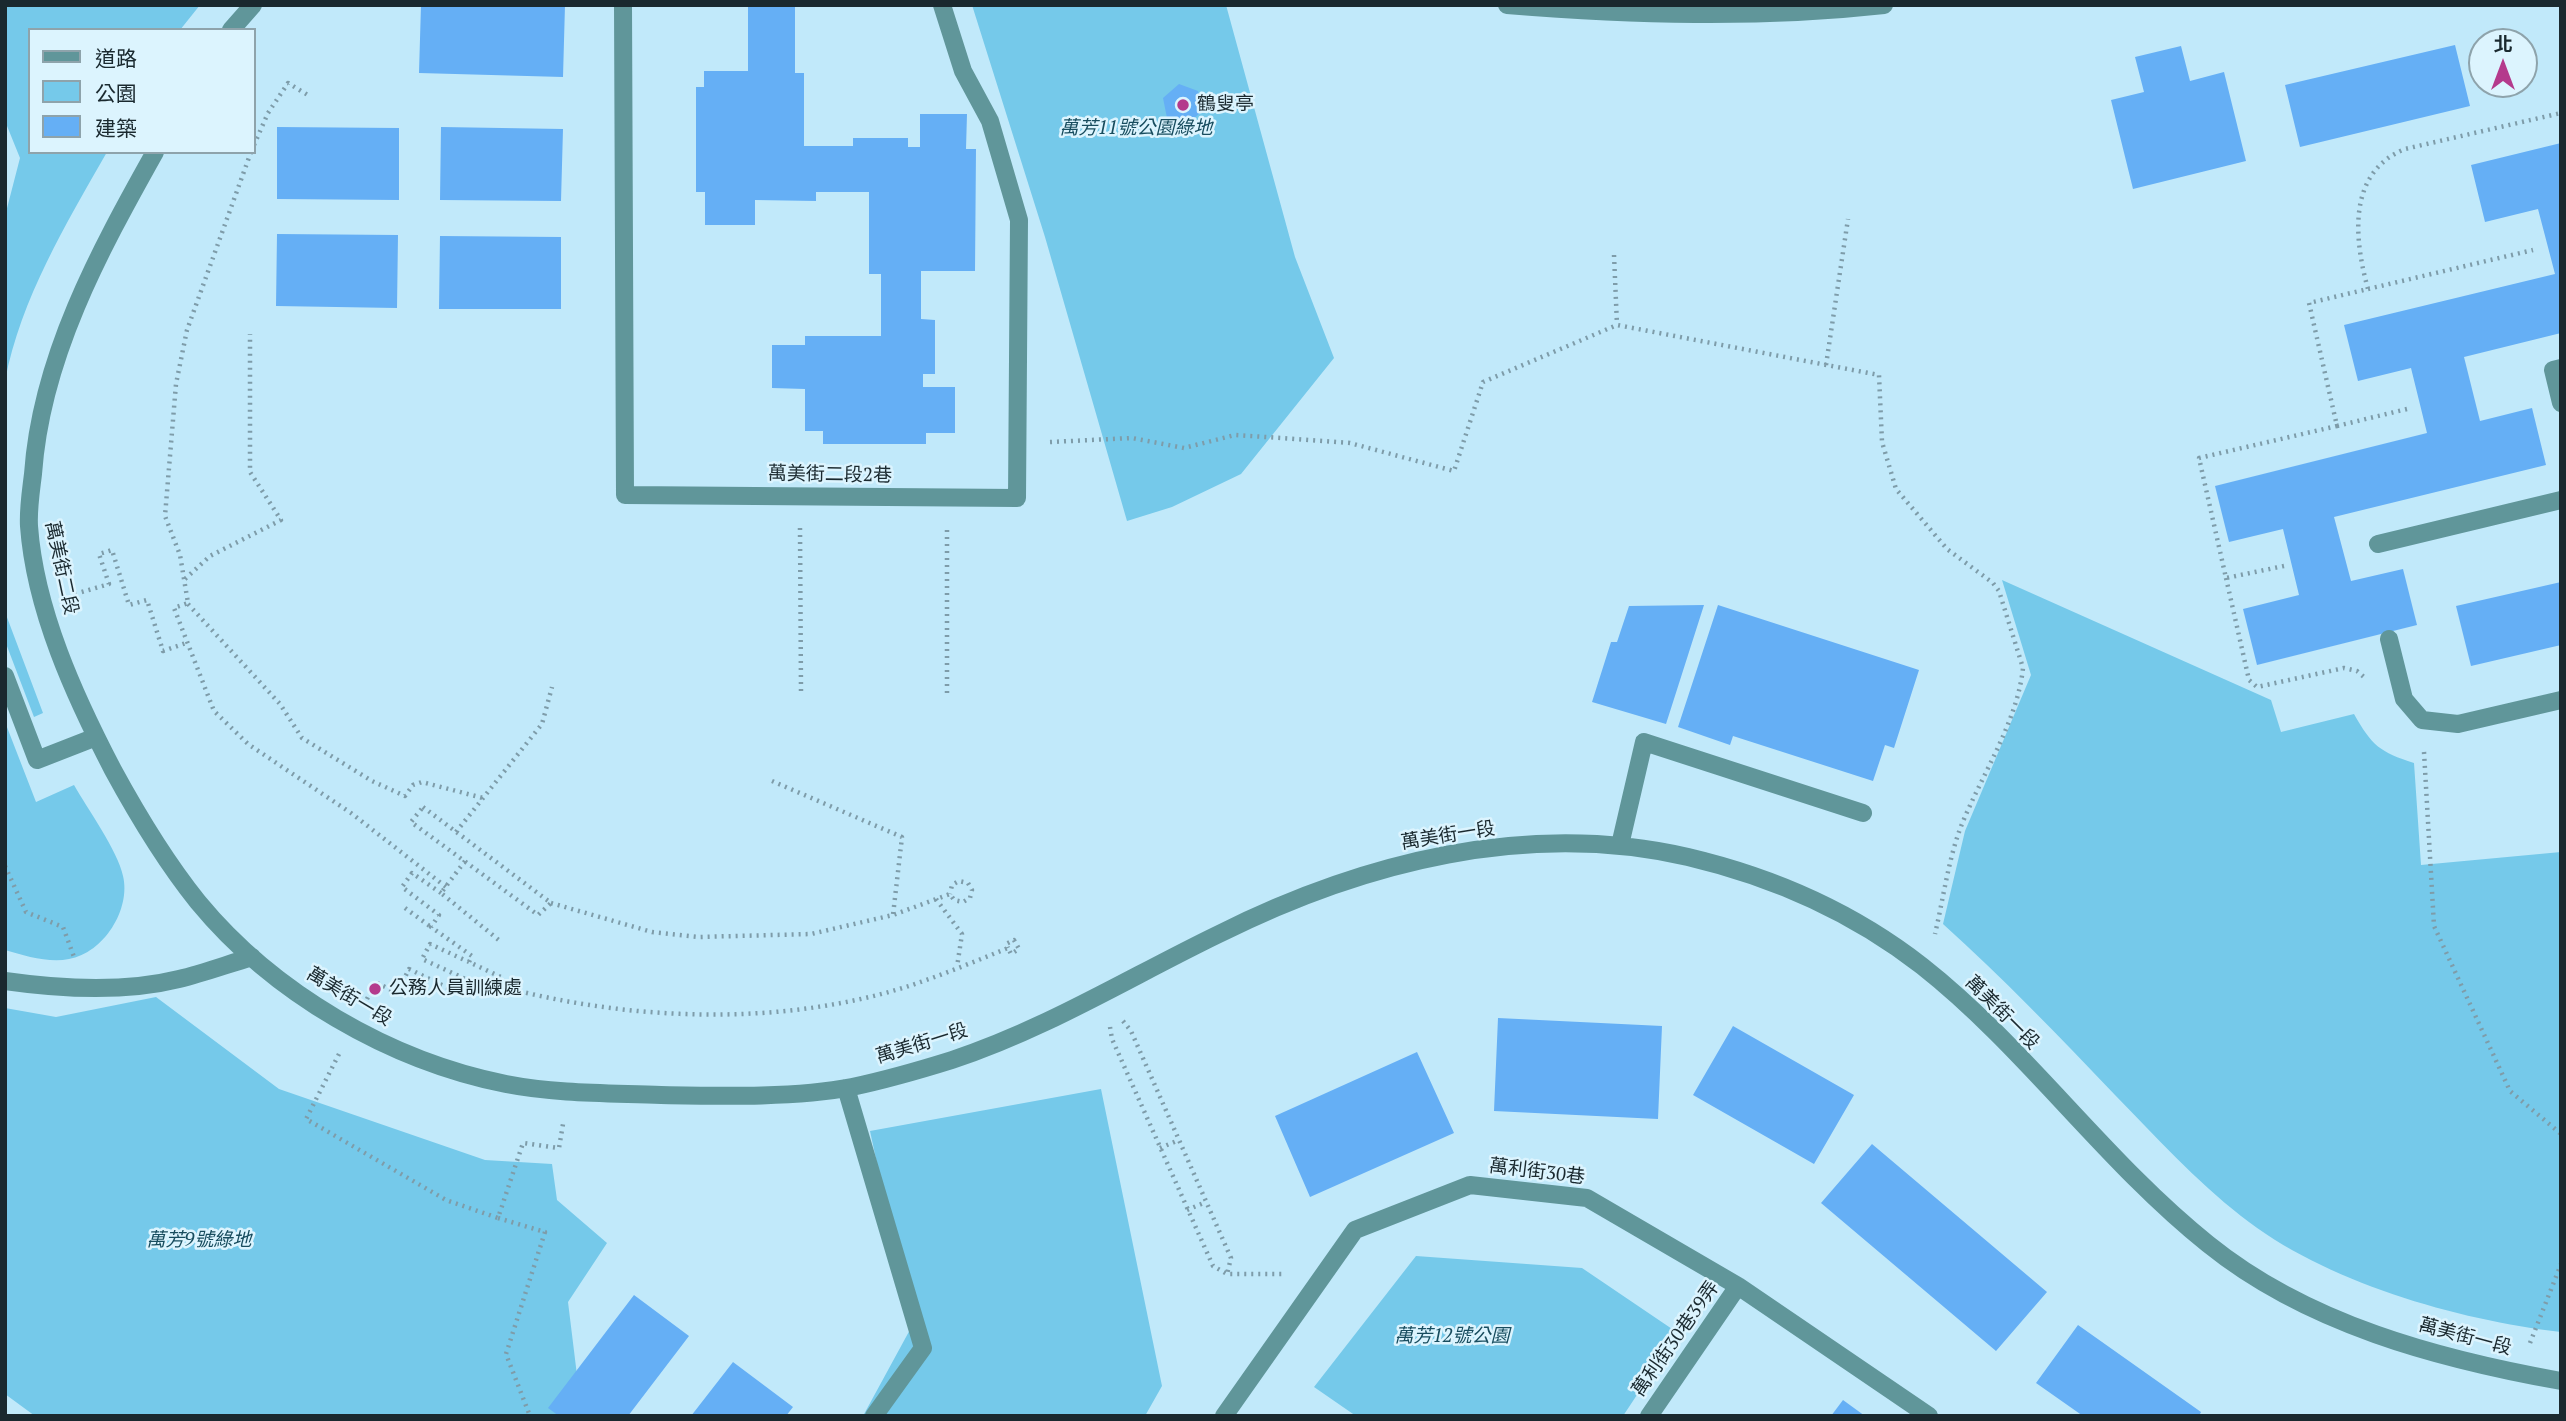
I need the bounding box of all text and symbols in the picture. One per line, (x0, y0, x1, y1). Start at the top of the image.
legend (28, 28, 256, 154)
north arrow (2468, 28, 2538, 98)
text: 北 (2493, 31, 2513, 56)
text: 道路 (95, 44, 137, 72)
text: 公園 (95, 79, 137, 107)
place label: 鶴叟亭 (1197, 94, 1254, 116)
marker: 鶴叟亭 (1175, 97, 1191, 113)
text: 建築 (95, 114, 137, 142)
park label: 萬芳11號公園綠地 (1060, 118, 1212, 140)
street label: 萬美街二段2巷 (768, 463, 892, 487)
street label: 萬美街二段 (40, 519, 82, 617)
street label: 萬美街一段 (1399, 817, 1497, 855)
street label: 萬美街一段 (302, 963, 396, 1031)
street label: 萬美街一段 (1960, 971, 2044, 1055)
place label: 公務人員訓練處 (389, 978, 522, 1000)
marker: 公務人員訓練處 (367, 981, 383, 997)
street label: 萬美街一段 (873, 1019, 971, 1069)
street label: 萬利街30巷 (1488, 1155, 1586, 1189)
park label: 萬芳9號綠地 (147, 1230, 251, 1252)
street label: 萬利街30巷39弄 (1628, 1277, 1724, 1401)
street label: 萬美街一段 (2416, 1314, 2514, 1360)
park label: 萬芳12號公園 (1395, 1326, 1509, 1348)

